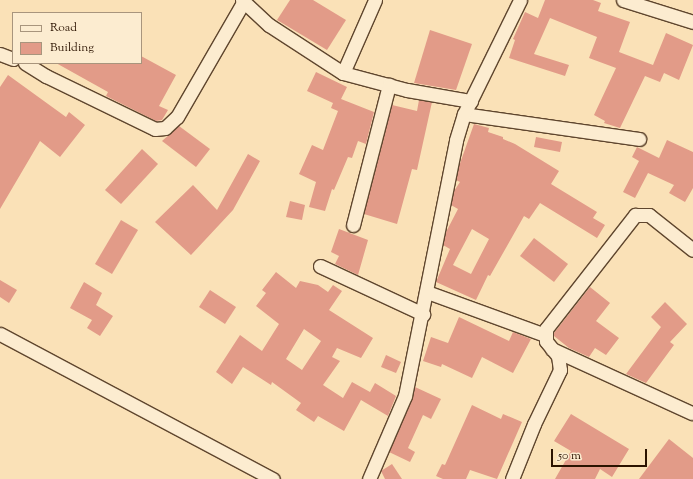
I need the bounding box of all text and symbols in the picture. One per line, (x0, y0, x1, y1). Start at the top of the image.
legend (12, 12, 142, 64)
text: Road (50, 19, 77, 37)
text: Building (50, 39, 94, 57)
scale bar (553, 441, 649, 467)
text: 50 m (558, 447, 581, 465)

